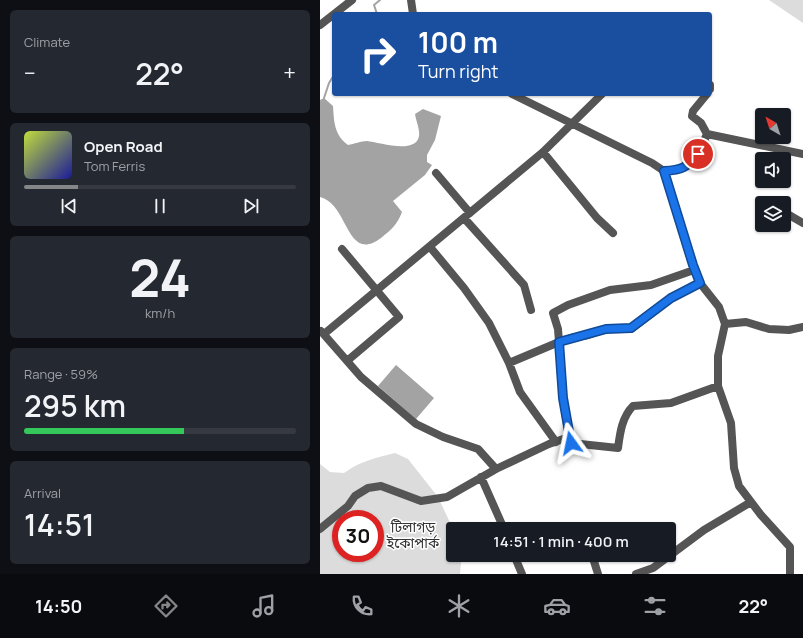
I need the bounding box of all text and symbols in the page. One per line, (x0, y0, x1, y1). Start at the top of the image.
text: 100 m (418, 23, 498, 61)
icon: right (352, 28, 404, 80)
text: Climate (24, 33, 70, 51)
text: 22° (135, 53, 184, 94)
text: − (24, 58, 36, 88)
text: + (283, 58, 296, 88)
text: Turn right (418, 59, 499, 83)
north arrow (755, 108, 791, 144)
map controls (755, 108, 791, 232)
text: Open Road (84, 136, 163, 157)
pin (681, 137, 715, 171)
icon: arrive (687, 143, 709, 165)
button: sound (755, 152, 791, 188)
text: Tom Ferris (84, 157, 145, 175)
icon: previous (58, 195, 80, 217)
icon: pause (149, 195, 171, 217)
icon: next (240, 195, 262, 217)
button: layers (755, 196, 791, 232)
text: 24 (129, 242, 191, 313)
text: km/h (145, 304, 175, 322)
text: Range · 59% (24, 365, 98, 383)
text: 295 km (24, 385, 126, 426)
position arrow (550, 422, 592, 464)
text: Arrival (24, 484, 61, 502)
text: 14:51 (24, 504, 95, 545)
speed limit sign: 30 (332, 510, 384, 562)
park label: টিলাগড় ইকোপার্ক (386, 517, 440, 552)
text: 14:51 · 1 min · 400 m (493, 531, 629, 552)
icon: directions (152, 592, 180, 620)
icon: music (250, 592, 278, 620)
icon: phone (348, 592, 376, 620)
icon: climate (445, 592, 473, 620)
icon: car (543, 592, 571, 620)
icon: filters (641, 592, 669, 620)
text: 14:50 (35, 594, 82, 618)
text: 22° (739, 594, 768, 618)

